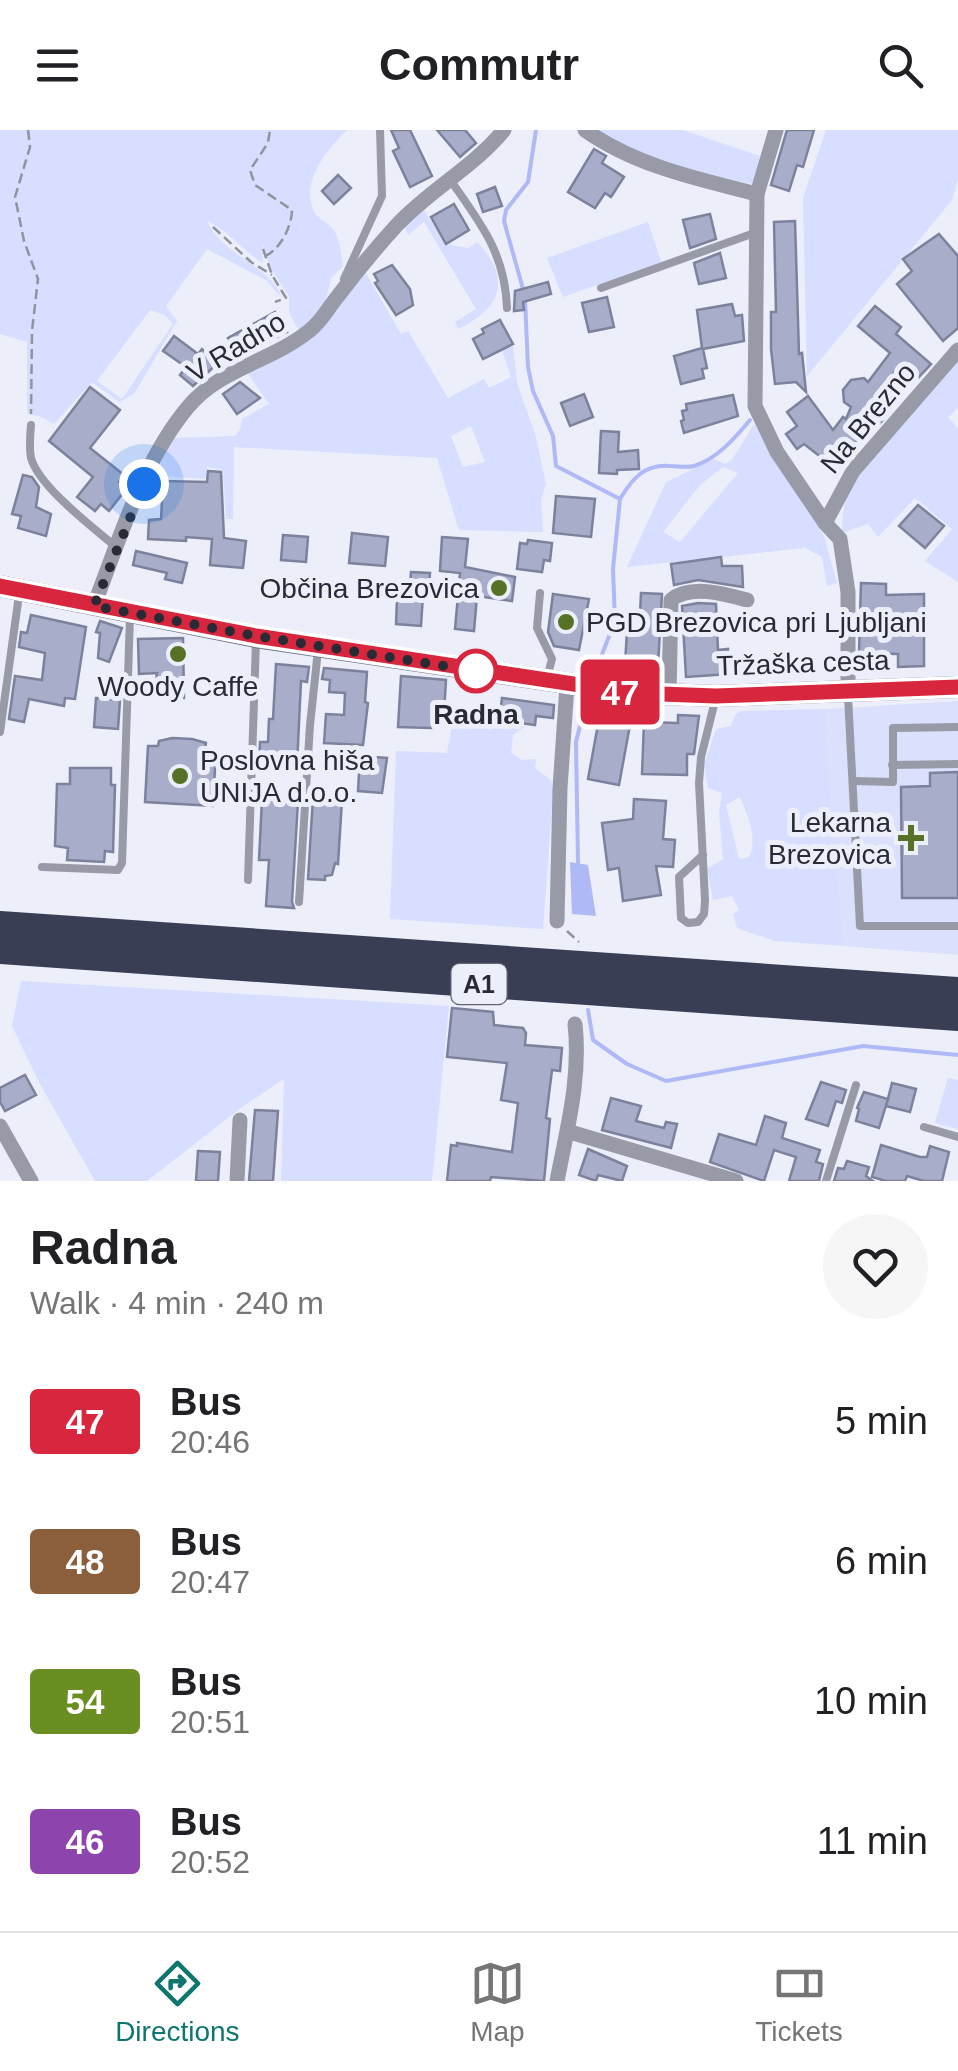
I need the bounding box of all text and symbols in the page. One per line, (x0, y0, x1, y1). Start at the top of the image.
icon: menu (30, 38, 85, 93)
icon: search (873, 38, 928, 93)
text: Commutr (379, 39, 579, 90)
street label: V Radno (181, 306, 291, 388)
street label: Na Brezno (814, 357, 922, 479)
your location (119, 459, 169, 509)
place label: Občina Brezovica (260, 573, 479, 604)
marker: Občina Brezovica (488, 577, 510, 599)
place label: PGD Brezovica pri Ljubljani (586, 607, 927, 638)
marker: PGD Brezovica pri Ljubljani (555, 611, 577, 633)
marker: Woody Caffe (167, 643, 189, 665)
street label: Tržaška cesta (716, 644, 891, 682)
marker: Radna (455, 650, 497, 692)
line badge: 47 (575, 660, 665, 724)
place label: Woody Caffe (98, 671, 258, 702)
text: 47 (601, 673, 639, 712)
place label: Radna (433, 699, 519, 730)
place label: Poslovna hiša UNIJA d.o.o. (200, 745, 375, 808)
marker: Poslovna hiša UNIJA d.o.o. (169, 765, 191, 787)
place label: Lekarna Brezovica (768, 807, 891, 870)
marker: Lekarna Brezovica (900, 827, 922, 849)
road number: A1 (452, 964, 506, 1004)
button: heart (823, 1214, 928, 1319)
text: Radna (30, 1221, 177, 1274)
text: Walk · 4 min · 240 m (30, 1285, 324, 1321)
text: Bus (170, 1381, 242, 1423)
text: 5 min (835, 1400, 928, 1442)
text: 47 (66, 1402, 104, 1441)
text: 20:46 (170, 1424, 250, 1460)
text: Bus (170, 1521, 242, 1563)
text: 6 min (835, 1540, 928, 1582)
text: 48 (66, 1542, 104, 1581)
text: 20:47 (170, 1564, 250, 1600)
text: Bus (170, 1661, 242, 1703)
text: 10 min (814, 1680, 928, 1722)
text: 54 (66, 1682, 104, 1721)
text: 20:51 (170, 1704, 250, 1740)
text: Bus (170, 1801, 242, 1843)
text: 11 min (817, 1820, 928, 1862)
text: 46 (66, 1822, 104, 1861)
text: 20:52 (170, 1844, 250, 1880)
tab: Directions (115, 1956, 240, 2048)
tab: Map (470, 1956, 525, 2048)
tab: Tickets (755, 1956, 843, 2048)

